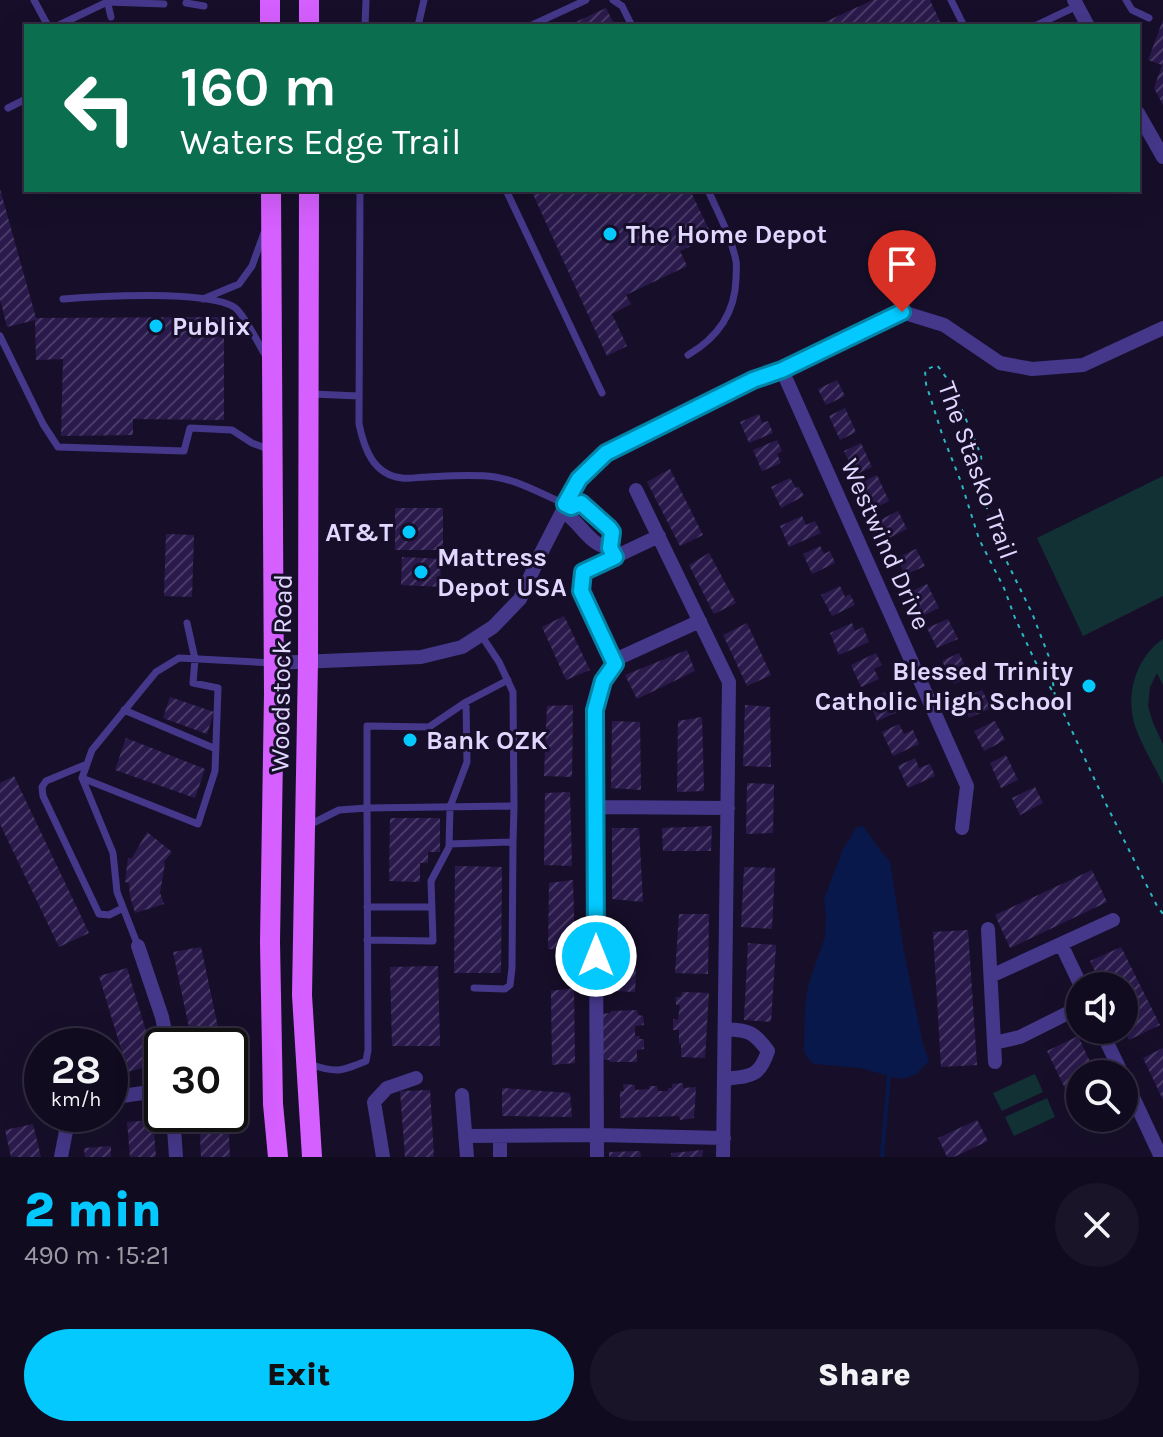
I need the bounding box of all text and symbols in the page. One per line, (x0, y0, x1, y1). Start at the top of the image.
text: 160 m (180, 54, 337, 119)
icon: left (48, 56, 152, 160)
text: Waters Edge Trail (180, 121, 461, 163)
place label: The Home Depot (626, 219, 827, 250)
marker: The Home Depot (601, 225, 619, 243)
pin (868, 230, 936, 312)
icon: arrive (880, 242, 924, 286)
place label: Publix (172, 311, 250, 342)
marker: Publix (147, 317, 165, 335)
street label: The Stasko Trail (931, 377, 1024, 563)
street label: Westwind Drive (834, 454, 937, 634)
place label: AT&T (325, 517, 393, 548)
marker: AT&T (400, 523, 418, 541)
place label: Mattress Depot USA (437, 542, 567, 603)
marker: Mattress Depot USA (412, 563, 430, 581)
street label: Woodstock Road (264, 574, 299, 772)
place label: Blessed Trinity Catholic High School (815, 656, 1073, 717)
marker: Blessed Trinity Catholic High School (1080, 677, 1098, 695)
place label: Bank OZK (426, 725, 547, 756)
marker: Bank OZK (401, 731, 419, 749)
position arrow (554, 914, 638, 998)
map controls (1066, 972, 1138, 1132)
button: sound (1066, 972, 1138, 1044)
speed limit sign: 30 (144, 1028, 248, 1132)
text: 28 (51, 1046, 101, 1093)
button: search (1066, 1060, 1138, 1132)
text: km/h (51, 1088, 101, 1111)
text: 2 min (24, 1182, 162, 1238)
button: close (1055, 1183, 1139, 1267)
text: 490 m · 15:21 (24, 1240, 169, 1271)
button: Exit (24, 1329, 574, 1421)
button: Share (590, 1329, 1139, 1421)

